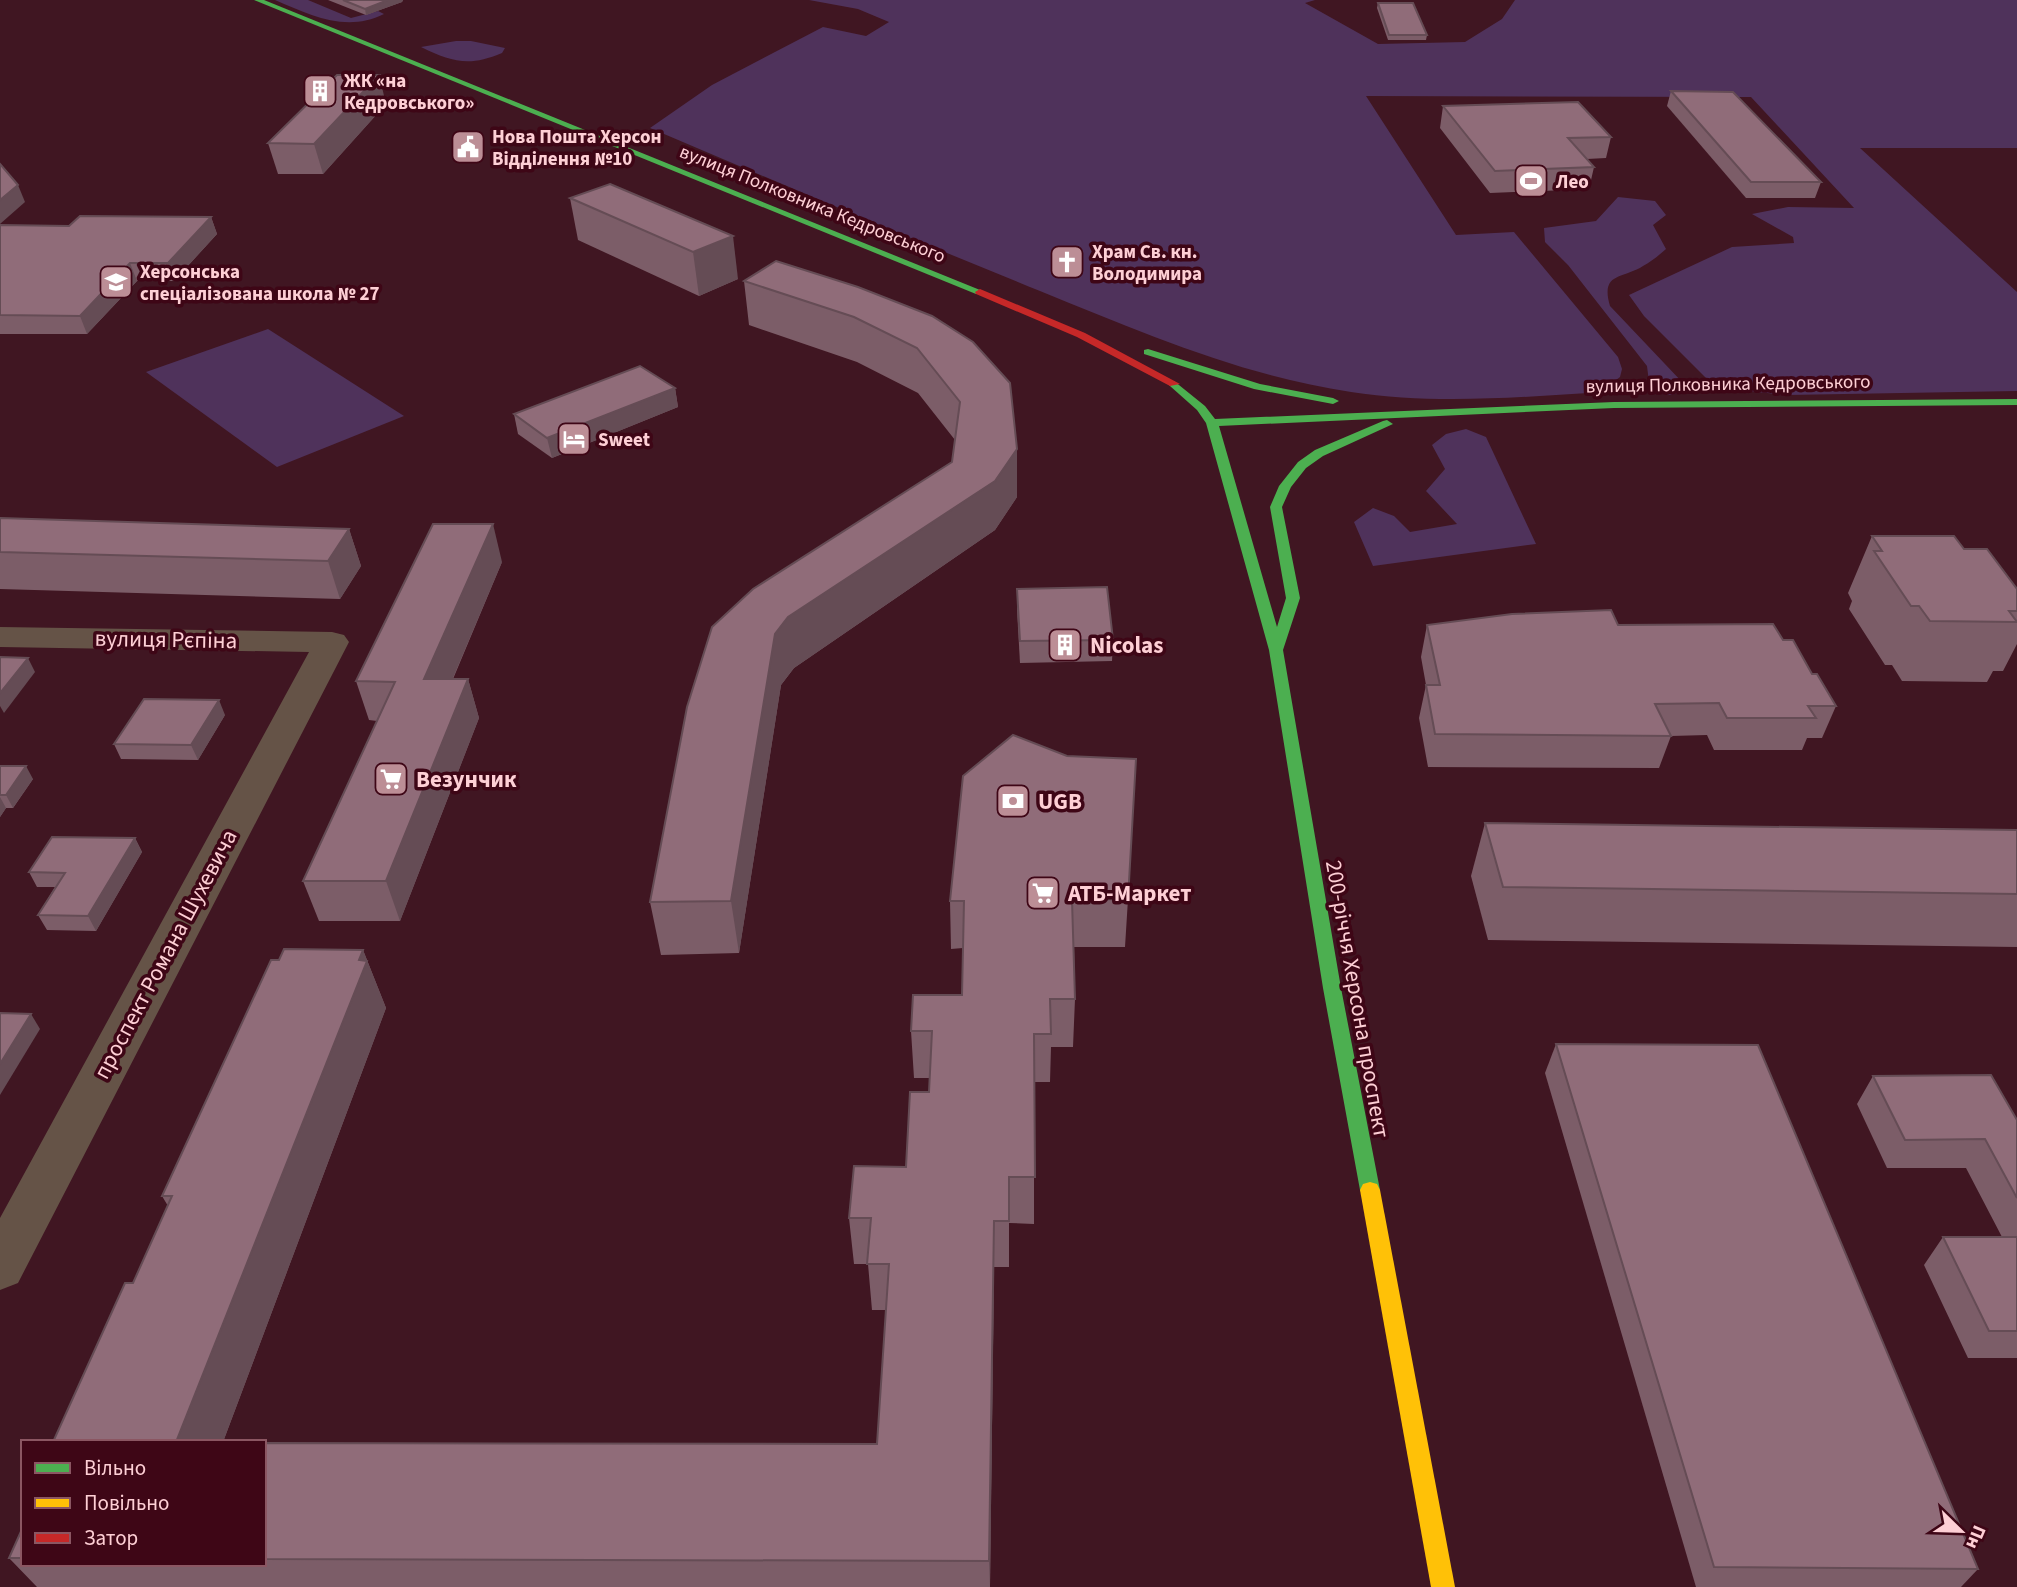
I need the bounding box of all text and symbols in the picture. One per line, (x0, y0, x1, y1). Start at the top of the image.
place label: ЖК «на Кедровського» (344, 68, 474, 117)
building icon: ЖК «на Кедровського» (301, 72, 339, 110)
place label: Нова Пошта Херсон Відділення №10 (492, 124, 662, 173)
public building icon: Нова Пошта Херсон Відділення №10 (449, 128, 487, 166)
street label: вулиця Полковника Кедровського (675, 139, 950, 270)
sports icon: Лео (1512, 162, 1550, 200)
place label: Лео (1555, 169, 1589, 196)
place label: Храм Св. кн. Володимира (1092, 239, 1202, 288)
church icon: Храм Св. кн. Володимира (1048, 243, 1086, 281)
place label: Херсонська спеціалізована школа № 27 (140, 259, 380, 308)
school or university icon: Херсонська спеціалізована школа № 27 (97, 263, 135, 301)
street label: вулиця Полковника Кедровського (1585, 369, 1871, 400)
hotel icon: Sweet (555, 420, 593, 458)
place label: Sweet (598, 427, 650, 454)
street label: вулиця Рєпіна (94, 622, 238, 657)
building icon: Nicolas (1046, 626, 1084, 664)
place label: Nicolas (1090, 629, 1163, 662)
supermarket icon: Везунчик (372, 760, 410, 798)
place label: Везунчик (416, 763, 517, 796)
bank icon: UGB (994, 782, 1032, 820)
place label: UGB (1038, 785, 1082, 818)
street label: проспект Романа Шухевича (85, 823, 245, 1085)
street label: 200-річчя Херсона проспект (1317, 858, 1398, 1141)
supermarket icon: АТБ-Маркет (1024, 874, 1062, 912)
place label: АТБ-Маркет (1067, 877, 1192, 910)
legend (21, 1440, 266, 1566)
text: Вільно (84, 1453, 146, 1483)
text: Повільно (84, 1488, 169, 1518)
north arrow (1926, 1496, 1996, 1566)
text: Пн (1958, 1521, 1992, 1553)
text: Затор (84, 1523, 138, 1553)

